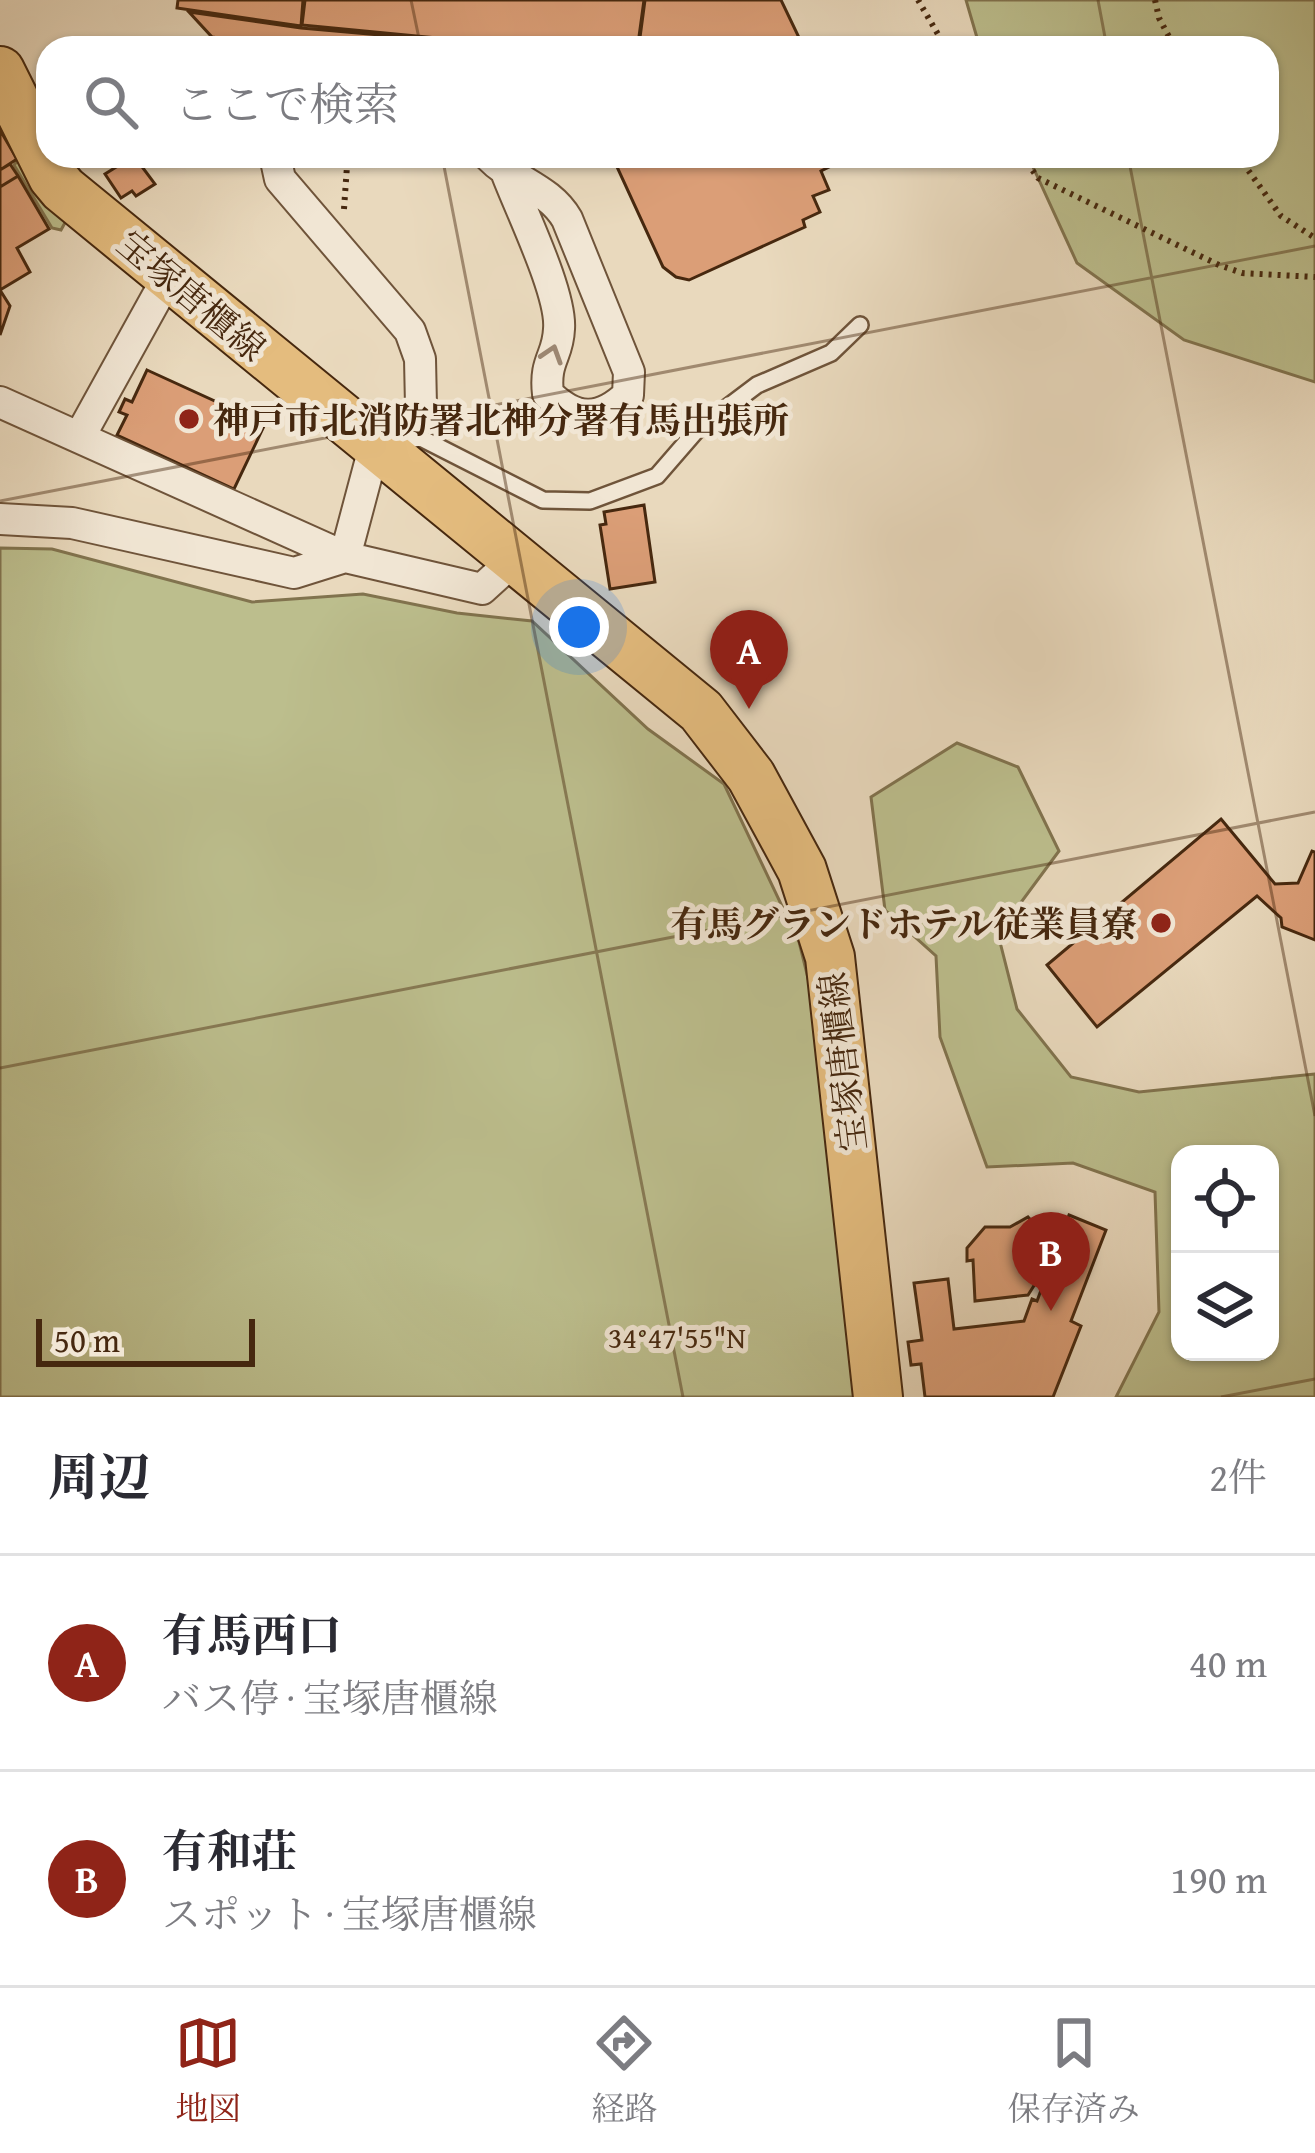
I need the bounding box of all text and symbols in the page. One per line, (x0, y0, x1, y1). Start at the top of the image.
search box (36, 36, 1279, 168)
icon: search (78, 69, 144, 135)
text: ここで検索 (174, 71, 399, 136)
street label: 宝塚唐櫃線 (106, 217, 278, 373)
one-way arrow (538, 344, 563, 365)
place label: 神戸市北消防署北神分署有馬出張所 (213, 393, 789, 446)
marker: 神戸市北消防署北神分署有馬出張所 (176, 406, 202, 432)
your location (549, 597, 609, 657)
pin: A (710, 610, 788, 709)
place label: 有馬グランドホテル従業員寮 (671, 897, 1137, 950)
marker: 有馬グランドホテル従業員寮 (1148, 910, 1174, 936)
street label: 宝塚唐櫃線 (805, 969, 879, 1155)
map controls (1171, 1145, 1279, 1361)
button: locate (1171, 1145, 1279, 1253)
pin: B (1012, 1212, 1090, 1311)
button: layers (1171, 1253, 1279, 1361)
scale bar (36, 1313, 255, 1366)
text: 34°47'55"N (608, 1315, 746, 1359)
text: 50 m (54, 1316, 120, 1364)
text: 周辺 (48, 1439, 150, 1514)
text: 2件 (1209, 1448, 1267, 1505)
text: 有馬西口 (162, 1602, 342, 1667)
text: A (75, 1634, 99, 1691)
text: 40 m (1189, 1634, 1267, 1691)
text: バス停 · 宝塚唐櫃線 (162, 1669, 498, 1726)
text: 有和荘 (162, 1818, 297, 1883)
text: B (75, 1850, 99, 1907)
text: 190 m (1170, 1850, 1267, 1907)
text: スポット · 宝塚唐櫃線 (162, 1885, 537, 1942)
tab: 地図 (175, 2010, 241, 2132)
tab: 経路 (591, 2010, 657, 2132)
tab: 保存済み (1008, 2010, 1140, 2132)

